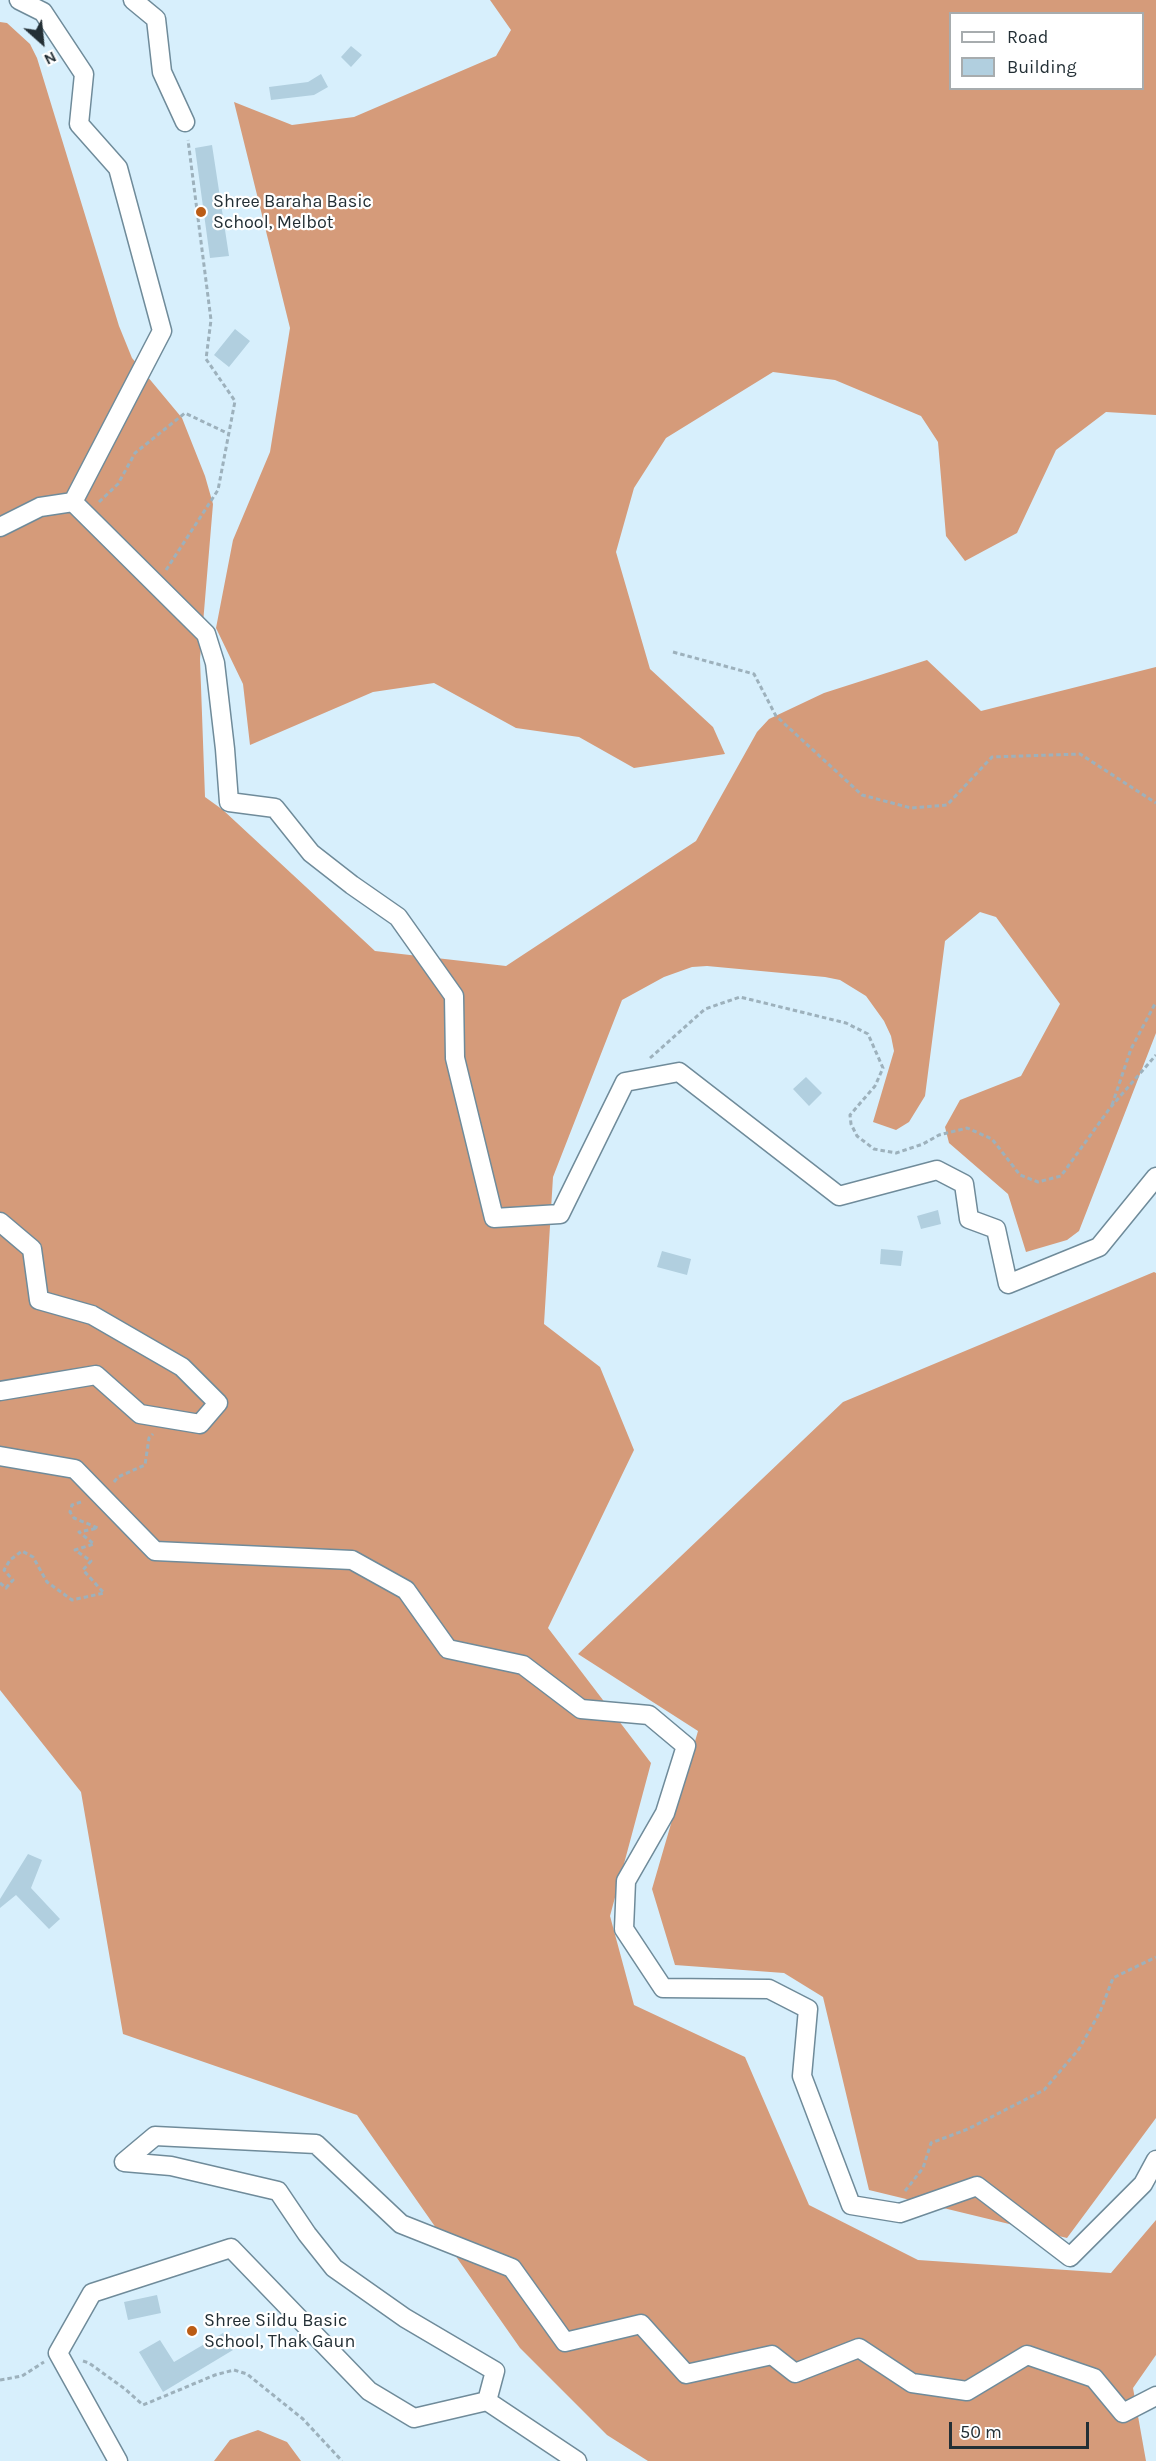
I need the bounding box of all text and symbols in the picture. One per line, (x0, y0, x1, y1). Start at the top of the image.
north arrow (12, 12, 72, 72)
legend (949, 12, 1144, 90)
text: Road (1007, 26, 1048, 48)
text: N (41, 47, 60, 70)
text: Building (1007, 56, 1077, 78)
place label: Shree Baraha Basic School, Melbot (213, 191, 372, 234)
marker: Shree Baraha Basic School, Melbot (194, 205, 208, 219)
place label: Shree Sildu Basic School, Thak Gaun (204, 2310, 355, 2352)
marker: Shree Sildu Basic School, Thak Gaun (185, 2324, 199, 2338)
scale bar (952, 2410, 1092, 2448)
text: 50 m (960, 2421, 1002, 2443)

